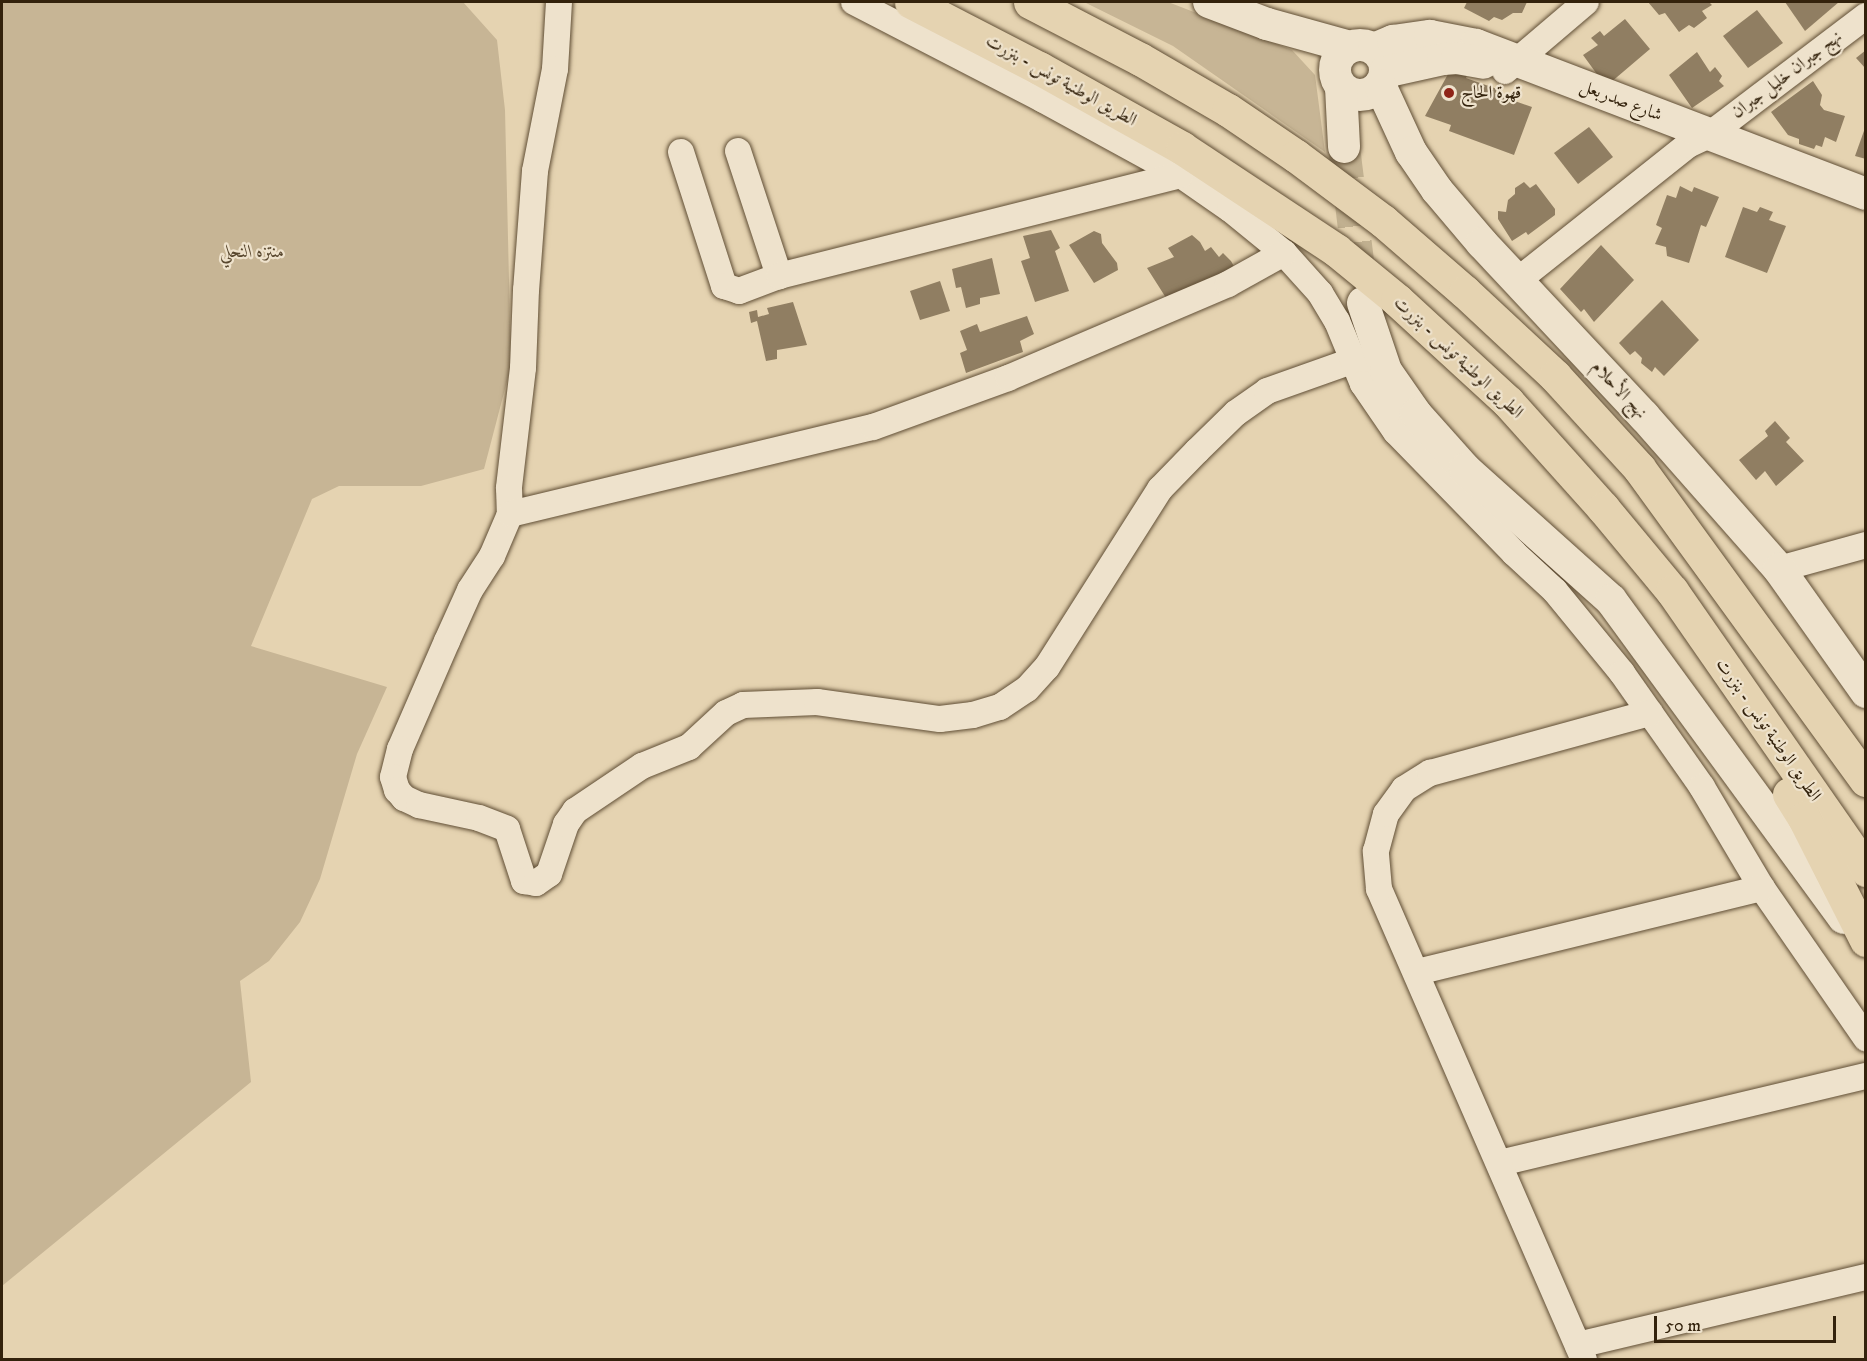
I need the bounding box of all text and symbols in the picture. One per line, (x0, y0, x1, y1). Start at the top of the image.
street label: نهج جبران خليل جبران (1727, 26, 1847, 124)
street label: الطريق الوطنية تونس - بنزرت (982, 30, 1140, 132)
street label: شارع صدربعل (1577, 75, 1665, 127)
place label: قهوة الحاج (1461, 82, 1521, 104)
marker: قهوة الحاج (1442, 86, 1456, 100)
park label: منتزه النحلي (220, 241, 284, 263)
street label: الطريق الوطنية تونس - بنزرت (1389, 292, 1527, 424)
street label: نهج الأحلام (1587, 356, 1651, 424)
street label: الطريق الوطنية تونس - بنزرت (1711, 654, 1825, 806)
scale bar (1657, 1304, 1838, 1342)
text: 50 m (1665, 1315, 1701, 1337)

